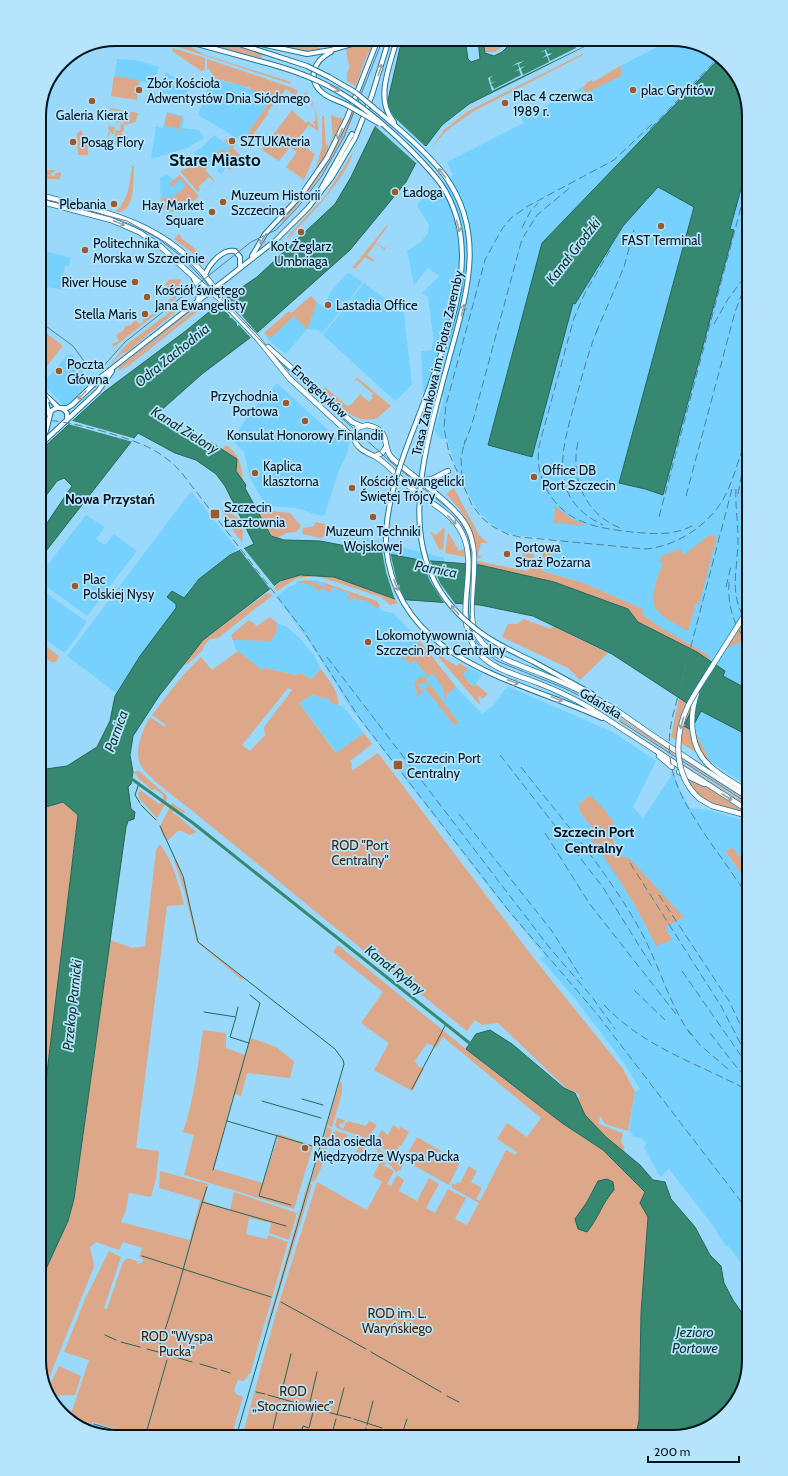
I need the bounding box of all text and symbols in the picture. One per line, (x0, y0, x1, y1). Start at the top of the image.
one-way arrow (377, 64, 384, 77)
place label: Zbór Kościoła Adwentystów Dnia Siódmego (147, 75, 310, 106)
place label: plac Gryfitów (641, 82, 714, 98)
marker: Zbór Kościoła Adwentystów Dnia Siódmego (134, 85, 144, 95)
one-way arrow (329, 85, 341, 93)
marker: plac Gryfitów (628, 85, 638, 95)
place label: Plac 4 czerwca 1989 r. (513, 88, 594, 119)
marker: Galeria Kierat (87, 96, 97, 106)
marker: Plac 4 czerwca 1989 r. (500, 98, 510, 108)
place label: Galeria Kierat (56, 107, 129, 123)
one-way arrow (336, 128, 343, 140)
place label: SZTUKAteria (240, 133, 311, 149)
place label: Posąg Flory (81, 134, 144, 150)
marker: SZTUKAteria (227, 136, 237, 146)
marker: Posąg Flory (68, 137, 78, 147)
district label: Stare Miasto (169, 150, 261, 170)
one-way arrow (437, 167, 446, 178)
place label: Ładoga (403, 184, 444, 200)
place label: Muzeum Historii Szczecina (231, 187, 320, 218)
marker: Ładoga (390, 187, 400, 197)
place label: Plebania (59, 196, 107, 212)
place label: Hay Market Square (142, 197, 205, 228)
marker: Muzeum Historii Szczecina (218, 197, 228, 207)
marker: Plebania (109, 199, 119, 209)
marker: Hay Market Square (207, 207, 217, 217)
water label: Kanał Grodzki (542, 214, 605, 287)
one-way arrow (113, 219, 125, 227)
one-way arrow (455, 219, 462, 232)
marker: FAST Terminal (656, 221, 666, 231)
marker: Kot Żeglarz Umbriaga (296, 227, 306, 237)
place label: FAST Terminal (622, 232, 700, 248)
one-way arrow (258, 233, 266, 245)
place label: Politechnika Morska w Szczecinie (93, 235, 205, 266)
place label: Kot Żeglarz Umbriaga (270, 238, 332, 269)
marker: Politechnika Morska w Szczecinie (80, 245, 90, 255)
street label: Trasa Zamkowa im. Piotra Zaremby (408, 268, 466, 457)
place label: River House (62, 274, 127, 290)
marker: River House (130, 277, 140, 287)
place label: Kościół świętego Jana Ewangelisty (154, 282, 246, 313)
marker: Kościół świętego Jana Ewangelisty (142, 292, 152, 302)
place label: Lastadia Office (336, 297, 418, 313)
marker: Lastadia Office (323, 300, 333, 310)
one-way arrow (459, 303, 467, 316)
place label: Stella Maris (74, 306, 138, 322)
marker: Stella Maris (140, 309, 150, 319)
water label: Odra Zachodnia (131, 319, 213, 391)
place label: Poczta Główna (67, 356, 110, 387)
street label: Energetyków (289, 361, 352, 422)
marker: Poczta Główna (54, 366, 64, 376)
place label: Przychodnia Portowa (210, 388, 279, 419)
one-way arrow (77, 390, 87, 400)
marker: Przychodnia Portowa (281, 398, 291, 408)
water label: Kanał Zielony (148, 402, 223, 458)
marker: Konsulat Honorowy Finlandii (300, 416, 310, 426)
place label: Konsulat Honorowy Finlandii (227, 427, 383, 443)
place label: Kaplica klasztorna (263, 458, 319, 489)
place label: Office DB Port Szczecin (542, 462, 616, 493)
marker: Kaplica klasztorna (250, 468, 260, 478)
marker: Office DB Port Szczecin (529, 472, 539, 482)
place label: Kościół ewangelicki Świętej Trójcy (360, 473, 464, 505)
marker: Kościół ewangelicki Świętej Trójcy (347, 483, 357, 493)
district label: Nowa Przystań (65, 490, 155, 508)
place label: Szczecin Łasztownia (224, 499, 286, 530)
marker: Szczecin Łasztownia (209, 508, 221, 520)
marker: Muzeum Techniki Wojskowej (368, 512, 378, 522)
one-way arrow (447, 515, 457, 525)
place label: Muzeum Techniki Wojskowej (325, 523, 421, 555)
place label: Portowa Straż Pożarna (515, 539, 591, 570)
marker: Portowa Straż Pożarna (502, 549, 512, 559)
water label: Parnica (413, 556, 459, 582)
place label: Plac Polskiej Nysy (83, 571, 155, 603)
one-way arrow (392, 578, 400, 590)
marker: Plac Polskiej Nysy (70, 581, 80, 591)
one-way arrow (450, 605, 459, 615)
place label: Lokomotywownia Szczecin Port Centralny (376, 627, 506, 658)
marker: Lokomotywownia Szczecin Port Centralny (363, 637, 373, 647)
one-way arrow (506, 678, 518, 686)
street label: Gdańska (577, 684, 626, 722)
one-way arrow (550, 696, 562, 704)
water label: Parnica (100, 708, 132, 754)
one-way arrow (678, 716, 685, 729)
place label: Szczecin Port Centralny (407, 750, 481, 781)
marker: Szczecin Port Centralny (392, 759, 404, 771)
one-way arrow (722, 793, 733, 801)
district label: Szczecin Port Centralny (554, 823, 635, 857)
park label: ROD "Port Centralny" (331, 837, 389, 868)
water label: Kanał Rybny (361, 941, 429, 999)
water label: Przekop Parnicki (58, 958, 86, 1051)
place label: Rada osiedla Międzyodrze Wyspa Pucka (313, 1133, 460, 1164)
marker: Rada osiedla Międzyodrze Wyspa Pucka (300, 1143, 310, 1153)
park label: ROD im. L. Waryńskiego (362, 1305, 432, 1336)
water label: Jezioro Portowe (672, 1323, 719, 1357)
park label: ROD "Wyspa Pucka" (141, 1328, 214, 1359)
park label: ROD „Stoczniowiec” (252, 1383, 334, 1414)
scale bar (648, 1438, 739, 1464)
text: 200 m (654, 1444, 690, 1459)

